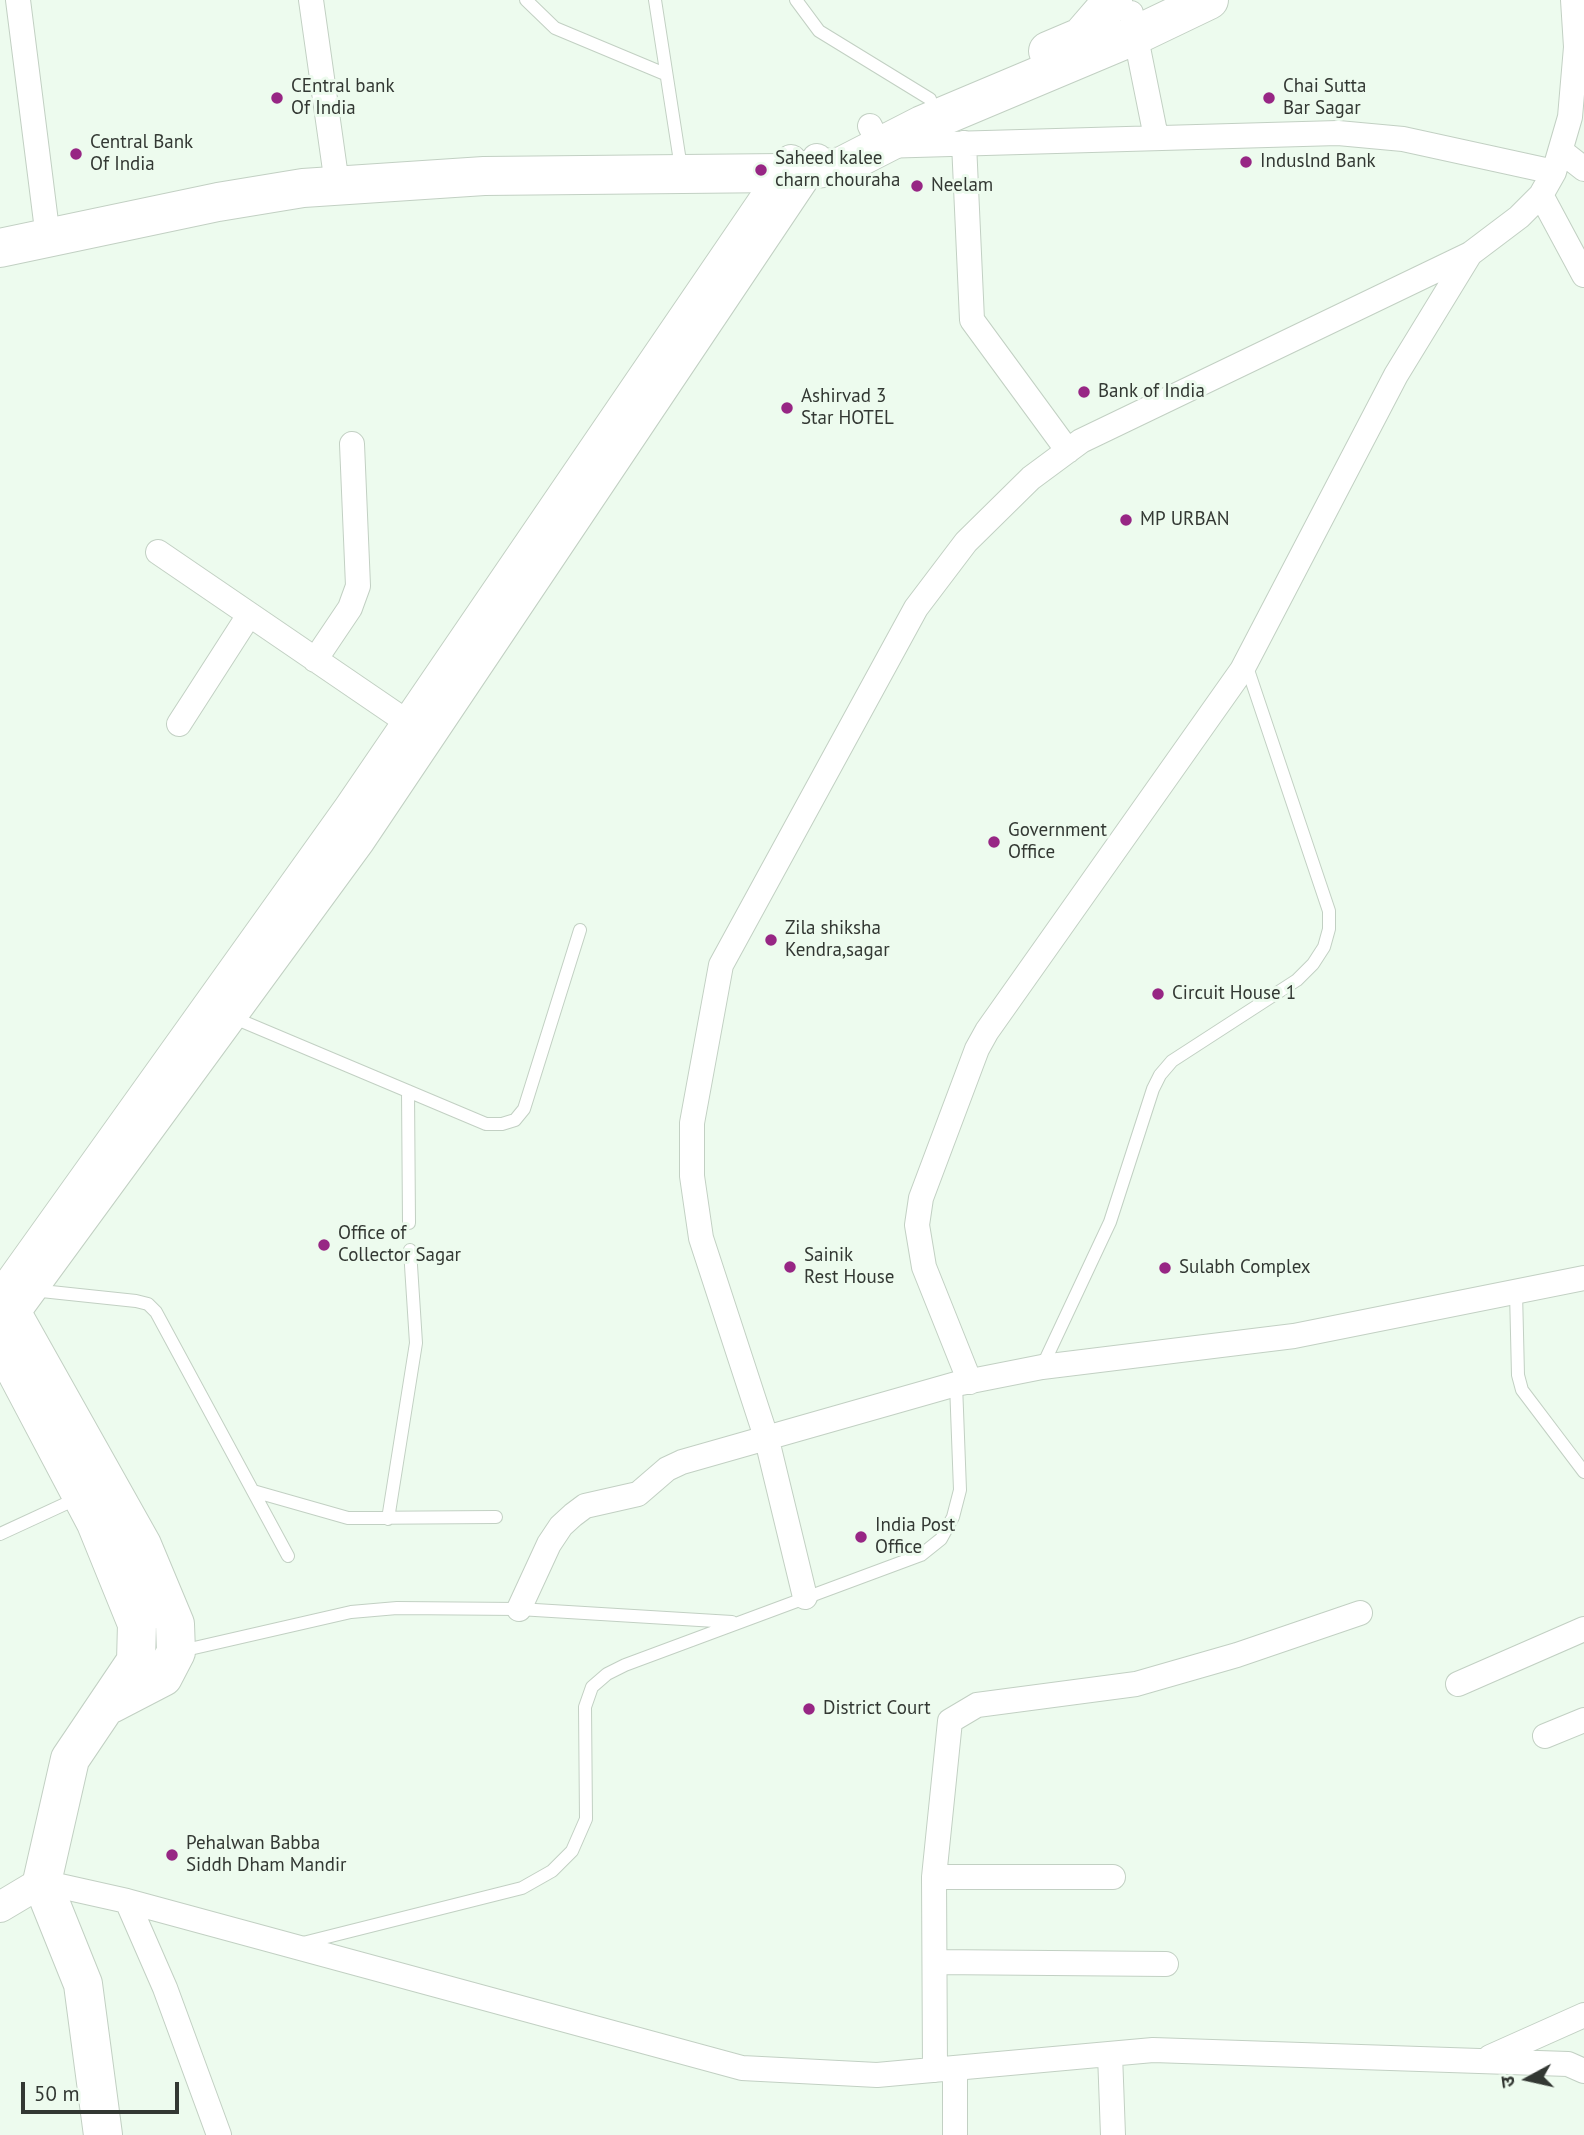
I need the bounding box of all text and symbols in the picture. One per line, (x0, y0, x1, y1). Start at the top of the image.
place label: CEntral bank Of India (291, 76, 395, 120)
place label: Chai Sutta Bar Sagar (1283, 76, 1366, 120)
marker: CEntral bank Of India (269, 90, 285, 106)
marker: Chai Sutta Bar Sagar (1261, 90, 1277, 106)
place label: Central Bank Of India (90, 132, 193, 176)
marker: Central Bank Of India (68, 146, 84, 162)
place label: Saheed kalee charn chouraha (775, 148, 900, 192)
place label: Induslnd Bank (1260, 151, 1376, 173)
marker: Induslnd Bank (1238, 154, 1254, 170)
marker: Saheed kalee charn chouraha (753, 162, 769, 178)
place label: Neelam (931, 175, 993, 197)
marker: Neelam (909, 178, 925, 194)
place label: Bank of India (1098, 381, 1205, 403)
marker: Bank of India (1076, 384, 1092, 400)
place label: Ashirvad 3 Star HOTEL (801, 386, 894, 430)
marker: Ashirvad 3 Star HOTEL (779, 400, 795, 416)
place label: MP URBAN (1140, 509, 1229, 531)
marker: MP URBAN (1118, 512, 1134, 528)
place label: Government Office (1008, 820, 1107, 864)
marker: Government Office (986, 834, 1002, 850)
place label: Zila shiksha Kendra,sagar (785, 918, 890, 962)
marker: Zila shiksha Kendra,sagar (763, 932, 779, 948)
place label: Circuit House 1 (1172, 983, 1296, 1005)
marker: Circuit House 1 (1150, 986, 1166, 1002)
place label: Office of Collector Sagar (338, 1223, 461, 1267)
marker: Office of Collector Sagar (316, 1237, 332, 1253)
place label: Sainik Rest House (804, 1245, 894, 1289)
place label: Sulabh Complex (1179, 1257, 1311, 1279)
marker: Sainik Rest House (782, 1259, 798, 1275)
marker: Sulabh Complex (1157, 1260, 1173, 1276)
place label: India Post Office (875, 1515, 955, 1559)
marker: India Post Office (853, 1529, 869, 1545)
place label: District Court (823, 1698, 931, 1720)
marker: District Court (801, 1701, 817, 1717)
place label: Pehalwan Babba Siddh Dham Mandir (186, 1833, 346, 1877)
marker: Pehalwan Babba Siddh Dham Mandir (164, 1847, 180, 1863)
north arrow (1493, 2044, 1563, 2114)
scale bar (24, 2068, 182, 2112)
text: उ (1495, 2075, 1520, 2089)
text: 50 m (34, 2080, 80, 2107)

